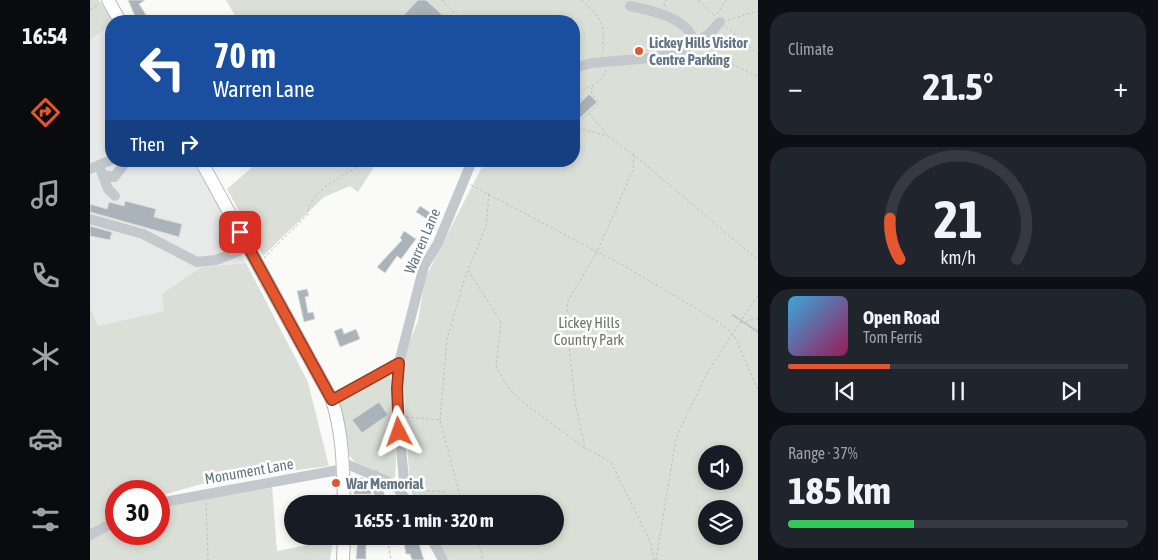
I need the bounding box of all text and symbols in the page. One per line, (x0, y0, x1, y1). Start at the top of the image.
text: 16:54 (22, 23, 68, 49)
place label: Lickey Hills Visitor Centre Parking (649, 34, 748, 68)
icon: left (130, 35, 195, 100)
text: 70 m (213, 35, 276, 75)
text: Climate (788, 40, 834, 58)
marker: Lickey Hills Visitor Centre Parking (633, 45, 645, 57)
text: 21.5° (923, 65, 993, 108)
text: − (788, 71, 803, 103)
text: + (1113, 71, 1128, 103)
text: Warren Lane (213, 76, 315, 102)
icon: directions (28, 95, 63, 130)
icon: right (175, 130, 203, 158)
text: Then (130, 133, 165, 155)
icon: music (28, 177, 63, 212)
text: 21 (934, 189, 982, 249)
street label: Warren Lane (401, 206, 443, 276)
pin (219, 211, 261, 253)
icon: arrive (226, 218, 254, 246)
text: km/h (940, 247, 976, 268)
icon: phone (28, 258, 63, 293)
text: Open Road (863, 306, 940, 328)
park label: Lickey Hills Country Park (554, 314, 625, 348)
text: Tom Ferris (863, 328, 922, 346)
icon: climate (28, 339, 63, 374)
icon: previous (831, 377, 859, 405)
icon: pause (944, 377, 972, 405)
icon: next (1057, 377, 1085, 405)
position arrow (372, 405, 424, 457)
icon: car (28, 421, 63, 456)
text: Range · 37% (788, 444, 858, 462)
map controls (698, 445, 743, 545)
button: sound (698, 445, 743, 490)
street label: Monument Lane (203, 455, 295, 487)
text: 185 km (788, 469, 891, 512)
place label: War Memorial (345, 475, 424, 492)
marker: War Memorial (330, 477, 342, 489)
speed limit sign: 30 (105, 480, 170, 545)
button: layers (698, 500, 743, 545)
icon: filters (28, 502, 63, 537)
text: 16:55 · 1 min · 320 m (354, 509, 494, 531)

